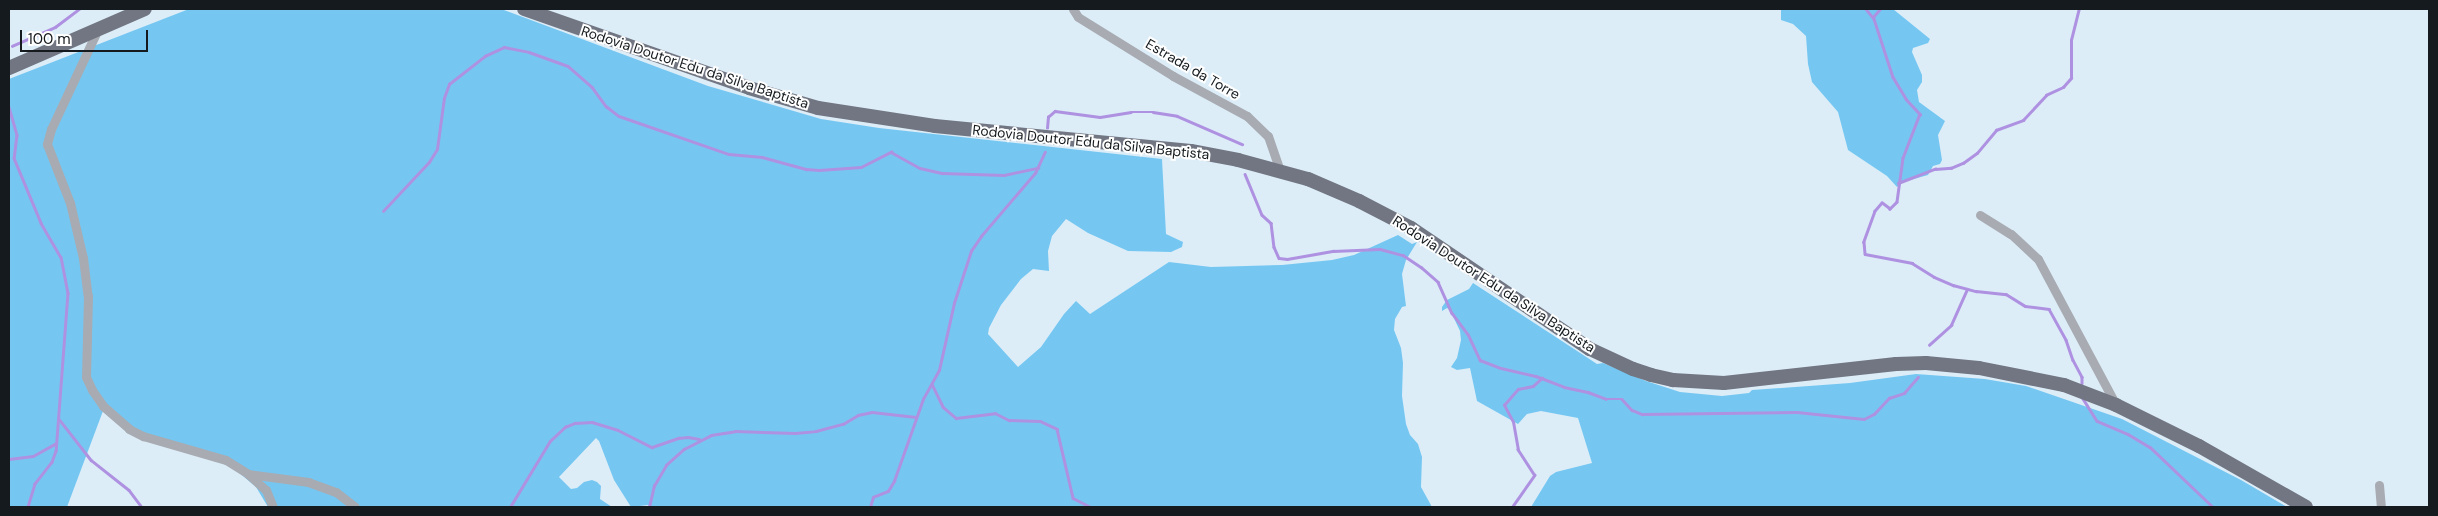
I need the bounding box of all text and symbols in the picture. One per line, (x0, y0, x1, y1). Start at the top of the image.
scale bar (22, 20, 150, 52)
street label: Rodovia Doutor Edu da Silva Baptista (579, 22, 811, 112)
text: 100 m (28, 29, 71, 49)
street label: Estrada da Torre (1143, 35, 1243, 103)
street label: Rodovia Doutor Edu da Silva Baptista (972, 121, 1210, 163)
street label: Rodovia Doutor Edu da Silva Baptista (1390, 212, 1598, 356)

